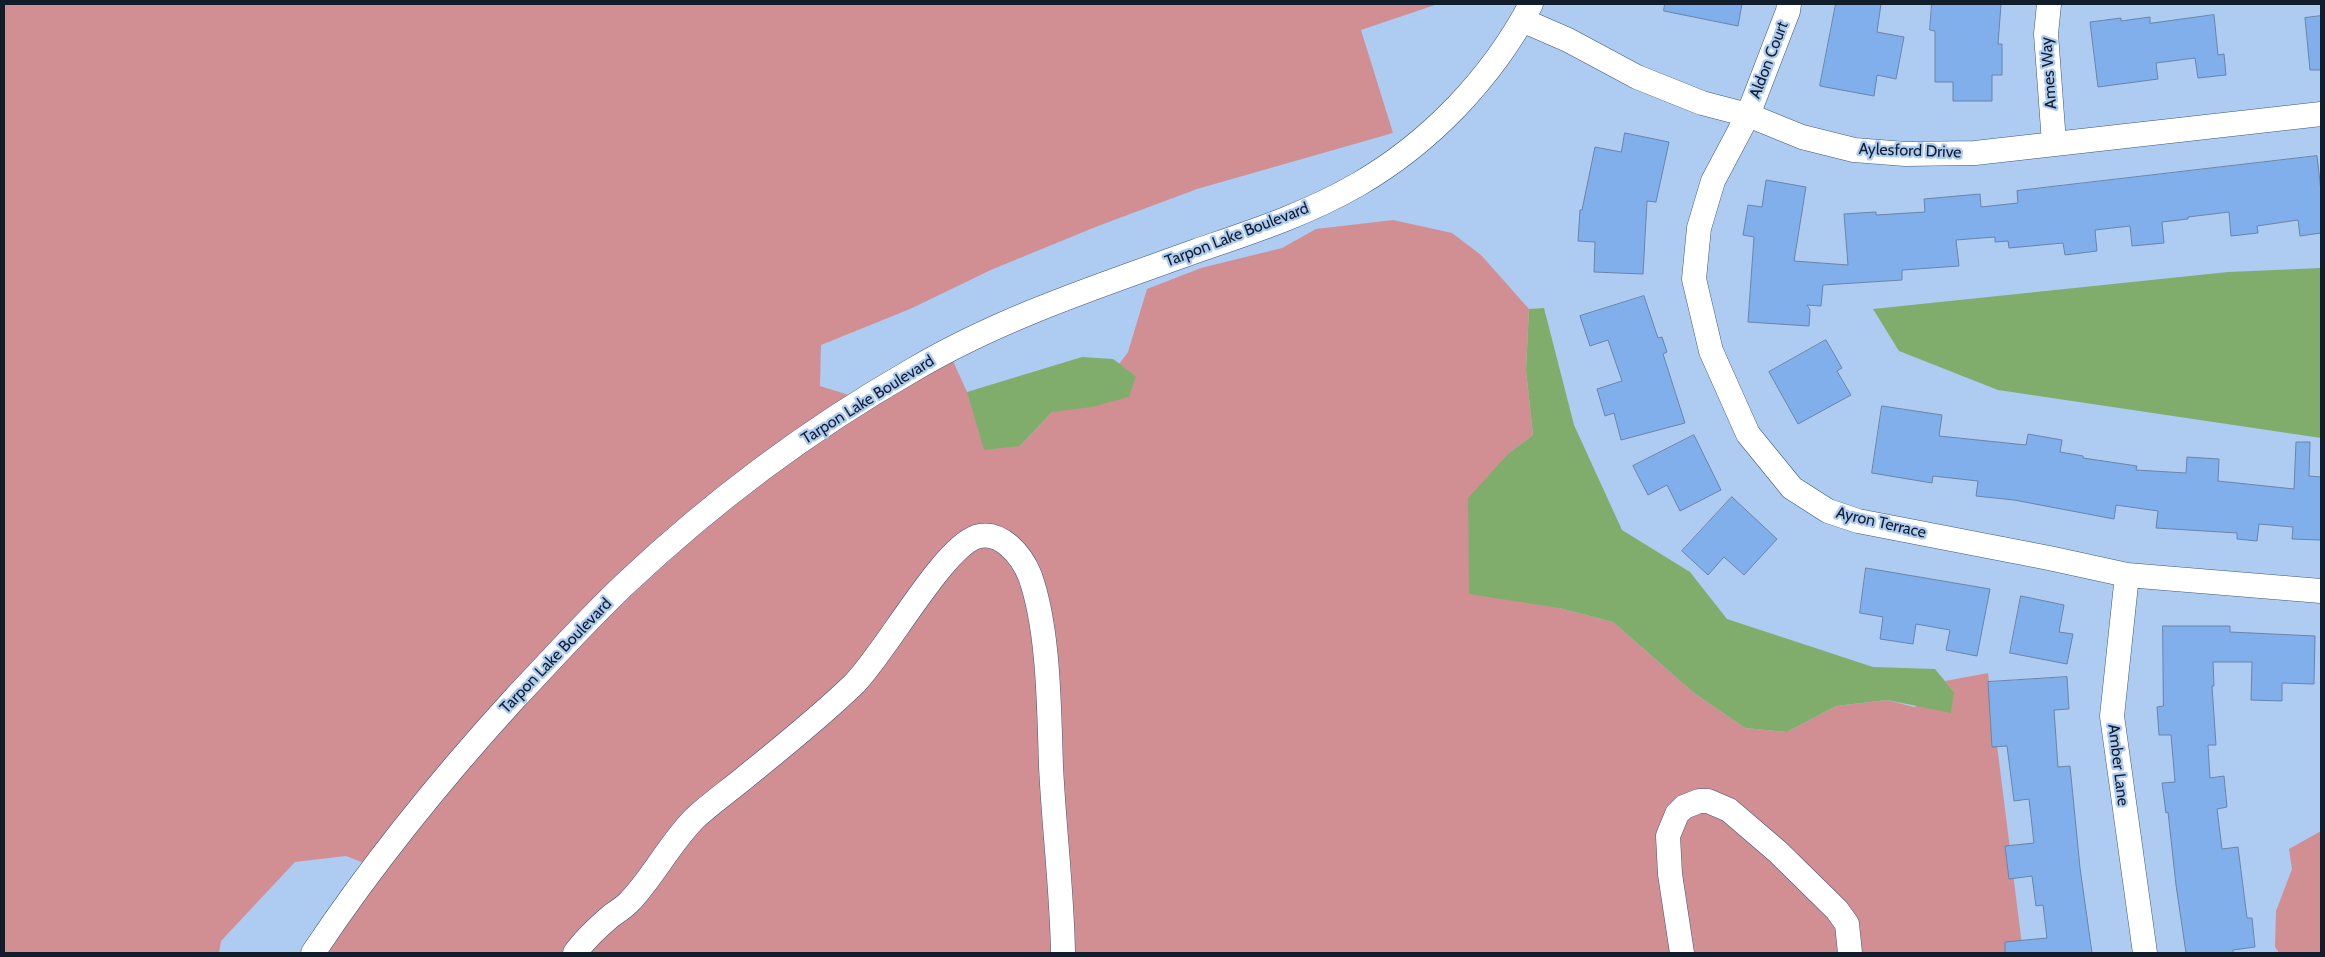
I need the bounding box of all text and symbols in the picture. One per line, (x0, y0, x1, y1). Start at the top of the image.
street label: Aldon Court (1746, 19, 1792, 101)
street label: Ames Way (2037, 36, 2061, 110)
street label: Aylesford Drive (1858, 140, 1962, 162)
street label: Tarpon Lake Boulevard (1162, 199, 1312, 271)
street label: Tarpon Lake Boulevard (798, 351, 938, 449)
street label: Ayron Terrace (1834, 503, 1928, 543)
street label: Tarpon Lake Boulevard (496, 594, 616, 718)
street label: Amber Lane (2103, 723, 2133, 807)

